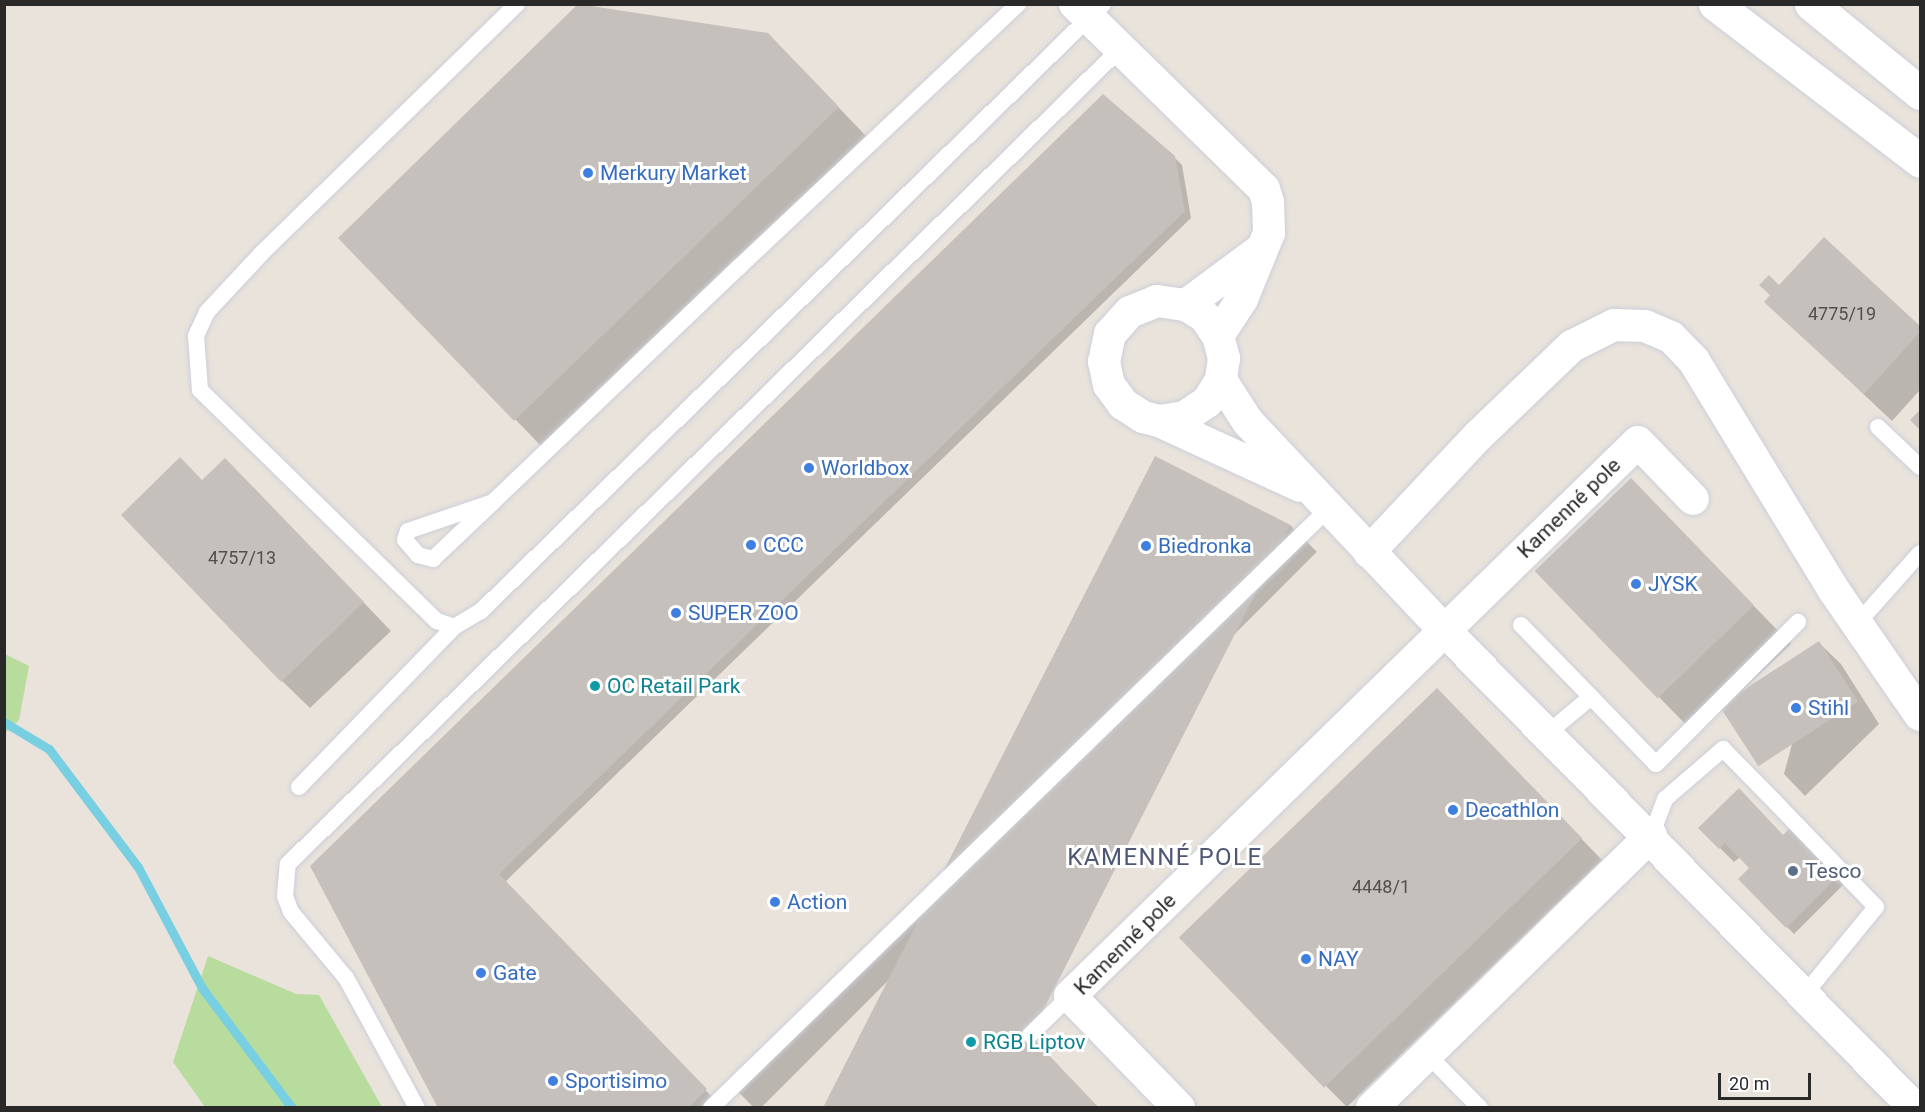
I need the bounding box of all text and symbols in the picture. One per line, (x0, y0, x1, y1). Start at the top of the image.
place label: Merkury Market (600, 160, 747, 186)
marker: Merkury Market (581, 166, 595, 180)
house number: 4775/19 (1808, 303, 1876, 325)
street label: Kamenné pole (1512, 452, 1626, 564)
place label: Worldbox (821, 455, 909, 481)
marker: Worldbox (802, 461, 816, 475)
place label: CCC (763, 532, 804, 558)
place label: Biedronka (1158, 533, 1252, 559)
marker: CCC (744, 538, 758, 552)
marker: Biedronka (1139, 539, 1153, 553)
house number: 4757/13 (208, 547, 276, 569)
place label: JYSK (1648, 571, 1698, 597)
marker: JYSK (1629, 577, 1643, 591)
place label: SUPER ZOO (688, 600, 799, 626)
marker: SUPER ZOO (669, 606, 683, 620)
place label: OC Retail Park (607, 673, 740, 699)
marker: OC Retail Park (588, 679, 602, 693)
place label: Stihl (1808, 695, 1849, 721)
marker: Stihl (1789, 701, 1803, 715)
place label: Decathlon (1465, 797, 1559, 823)
marker: Decathlon (1446, 803, 1460, 817)
district label: KAMENNÉ POLE (1067, 844, 1263, 872)
place label: Tesco (1805, 858, 1861, 884)
marker: Tesco (1786, 864, 1800, 878)
house number: 4448/1 (1352, 876, 1410, 898)
street label: Kamenné pole (1069, 888, 1181, 1000)
place label: Action (787, 889, 847, 915)
marker: Action (768, 895, 782, 909)
place label: NAY (1318, 946, 1359, 972)
marker: NAY (1299, 952, 1313, 966)
place label: Gate (493, 960, 537, 986)
marker: Gate (474, 966, 488, 980)
place label: RGB Liptov (983, 1029, 1085, 1055)
marker: RGB Liptov (964, 1035, 978, 1049)
scale bar (1721, 1061, 1814, 1099)
place label: Sportisimo (565, 1068, 667, 1094)
text: 20 m (1729, 1073, 1769, 1094)
marker: Sportisimo (546, 1074, 560, 1088)

